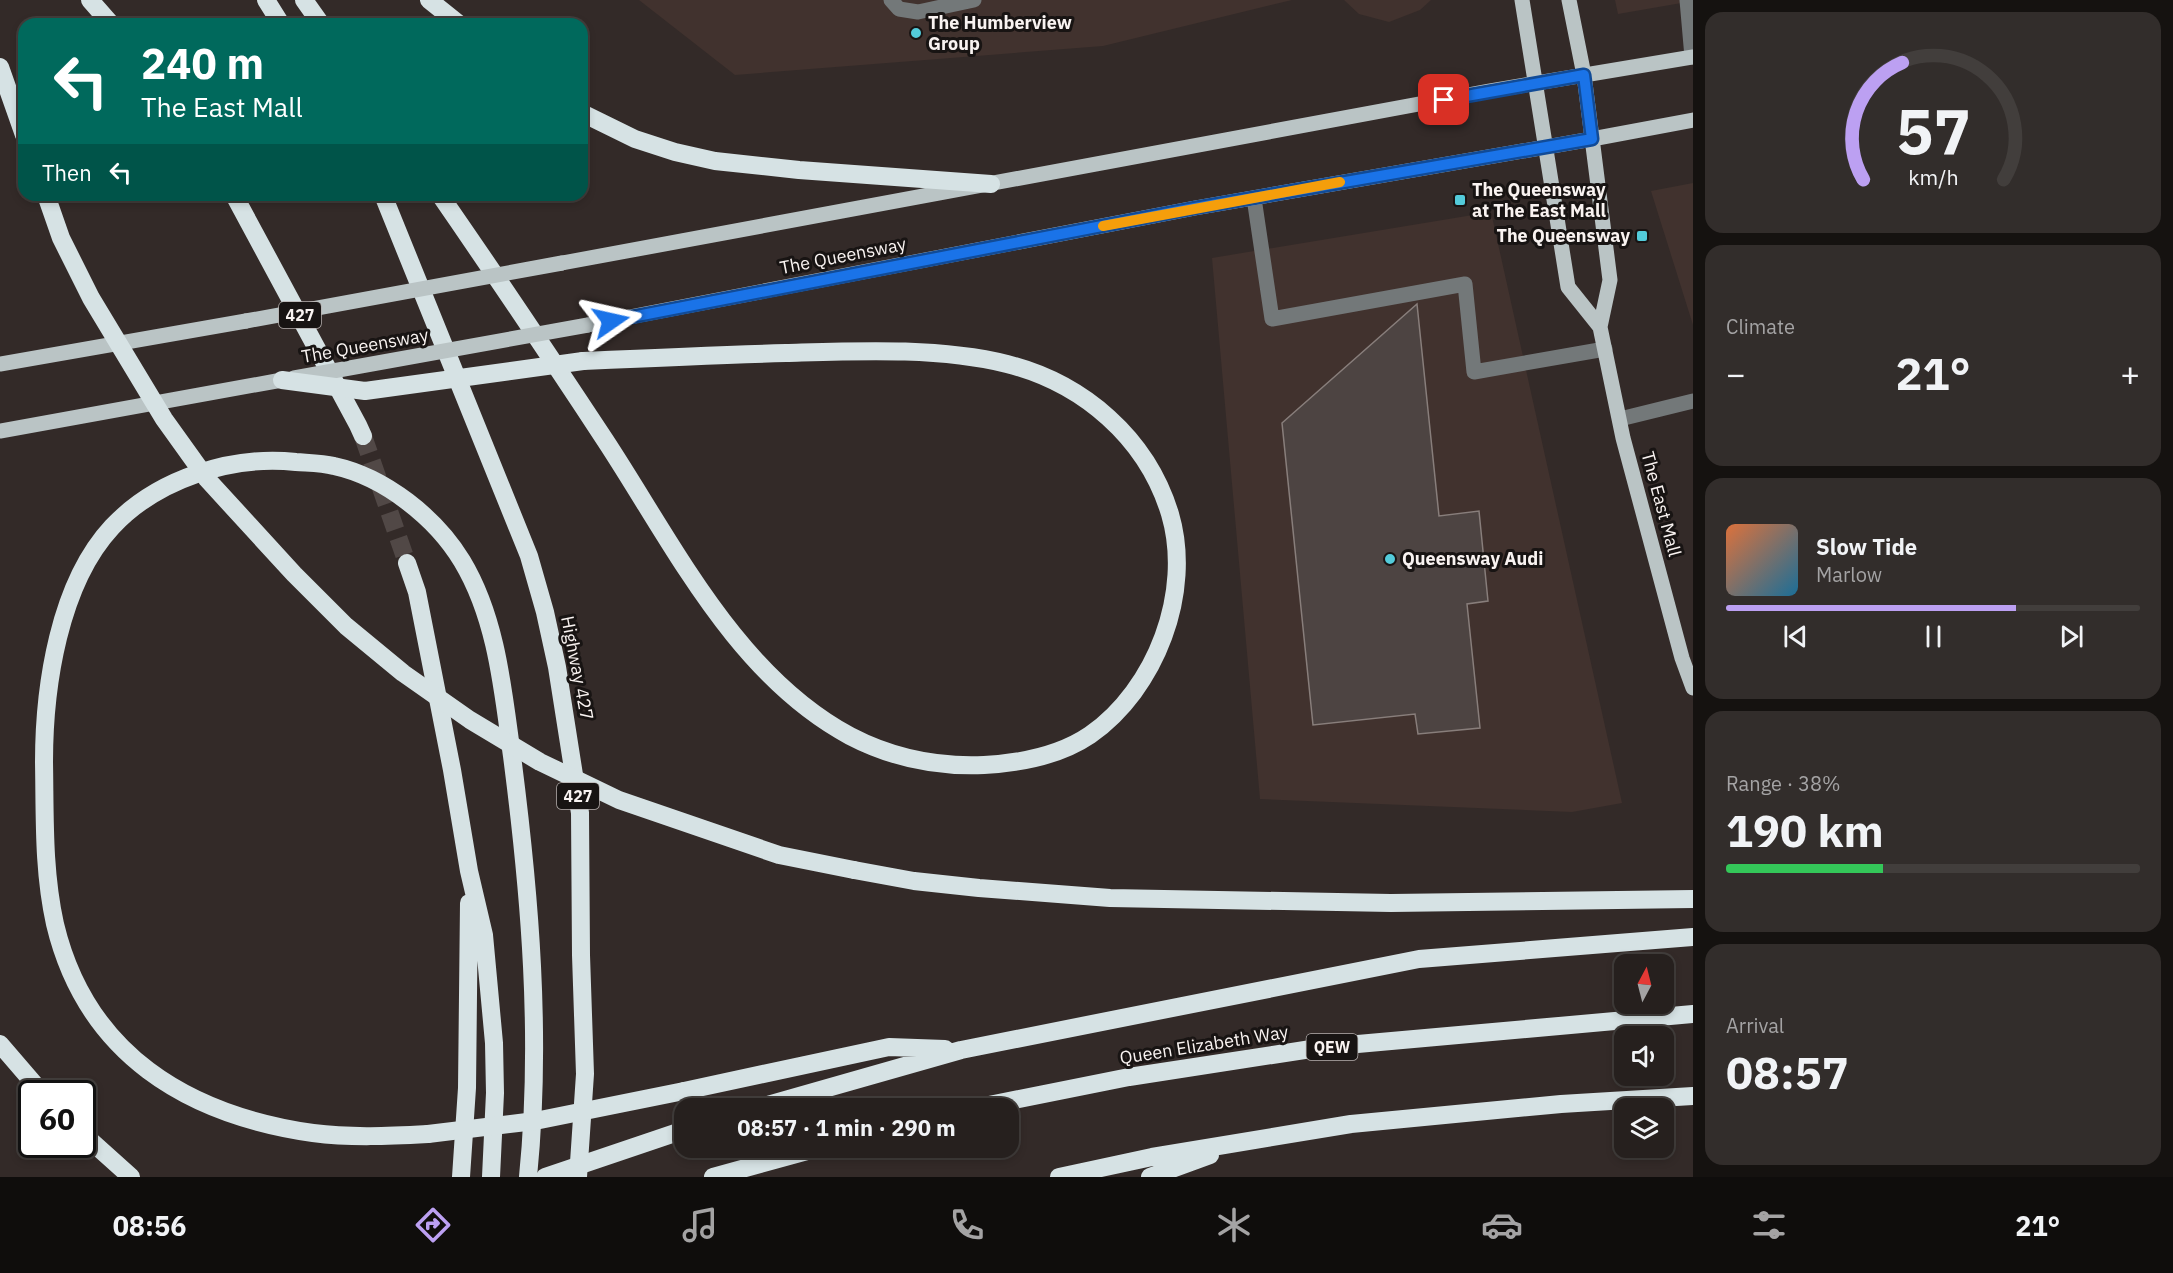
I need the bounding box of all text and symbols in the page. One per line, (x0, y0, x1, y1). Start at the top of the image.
place label: The Humberview Group (928, 11, 1072, 55)
marker: The Humberview Group (909, 26, 923, 40)
text: 240 m (141, 36, 264, 91)
icon: left (42, 42, 120, 120)
pin (1418, 74, 1469, 125)
icon: arrive (1427, 83, 1460, 116)
text: The East Mall (141, 89, 303, 124)
text: 57 (1896, 90, 1970, 171)
icon: left (104, 156, 137, 189)
text: Then (42, 158, 92, 187)
text: km/h (1908, 163, 1958, 191)
place label: The Queensway at The East Mall (1472, 178, 1606, 222)
marker: The Queensway at The East Mall (1453, 193, 1467, 207)
place label: The Queensway (1496, 224, 1630, 247)
marker: The Queensway (1635, 229, 1649, 243)
street label: The Queensway (778, 232, 908, 279)
position arrow (579, 289, 643, 353)
road number: 427 (279, 302, 321, 328)
text: Climate (1726, 313, 1795, 340)
street label: The Queensway (300, 323, 430, 368)
text: 21° (1895, 344, 1971, 402)
text: − (1726, 352, 1746, 395)
text: + (2120, 352, 2140, 395)
street label: The East Mall (1636, 449, 1687, 559)
text: Slow Tide (1816, 532, 1917, 561)
place label: Queensway Audi (1402, 547, 1543, 570)
marker: Queensway Audi (1383, 552, 1397, 566)
text: Marlow (1816, 561, 1882, 588)
street label: Highway 427 (556, 614, 599, 722)
icon: previous (1779, 620, 1812, 653)
icon: pause (1917, 620, 1950, 653)
icon: next (2055, 620, 2088, 653)
text: Range · 38% (1726, 770, 1841, 797)
road number: 427 (557, 783, 599, 809)
text: 190 km (1726, 801, 1884, 859)
north arrow (1614, 954, 1674, 1014)
map controls (1614, 954, 1674, 1158)
text: Arrival (1726, 1012, 1784, 1039)
street label: Queen Elizabeth Way (1118, 1020, 1290, 1069)
button: sound (1614, 1026, 1674, 1086)
road number: QEW (1306, 1034, 1358, 1060)
text: 08:57 (1726, 1043, 1849, 1101)
speed limit sign: 60 (18, 1080, 96, 1158)
button: layers (1614, 1098, 1674, 1158)
text: 08:57 · 1 min · 290 m (737, 1113, 956, 1142)
icon: directions (412, 1204, 454, 1246)
icon: music (679, 1204, 721, 1246)
icon: phone (946, 1204, 988, 1246)
icon: climate (1213, 1204, 1255, 1246)
icon: car (1481, 1204, 1523, 1246)
icon: filters (1748, 1204, 1790, 1246)
text: 08:56 (113, 1208, 186, 1243)
text: 21° (2015, 1208, 2060, 1243)

